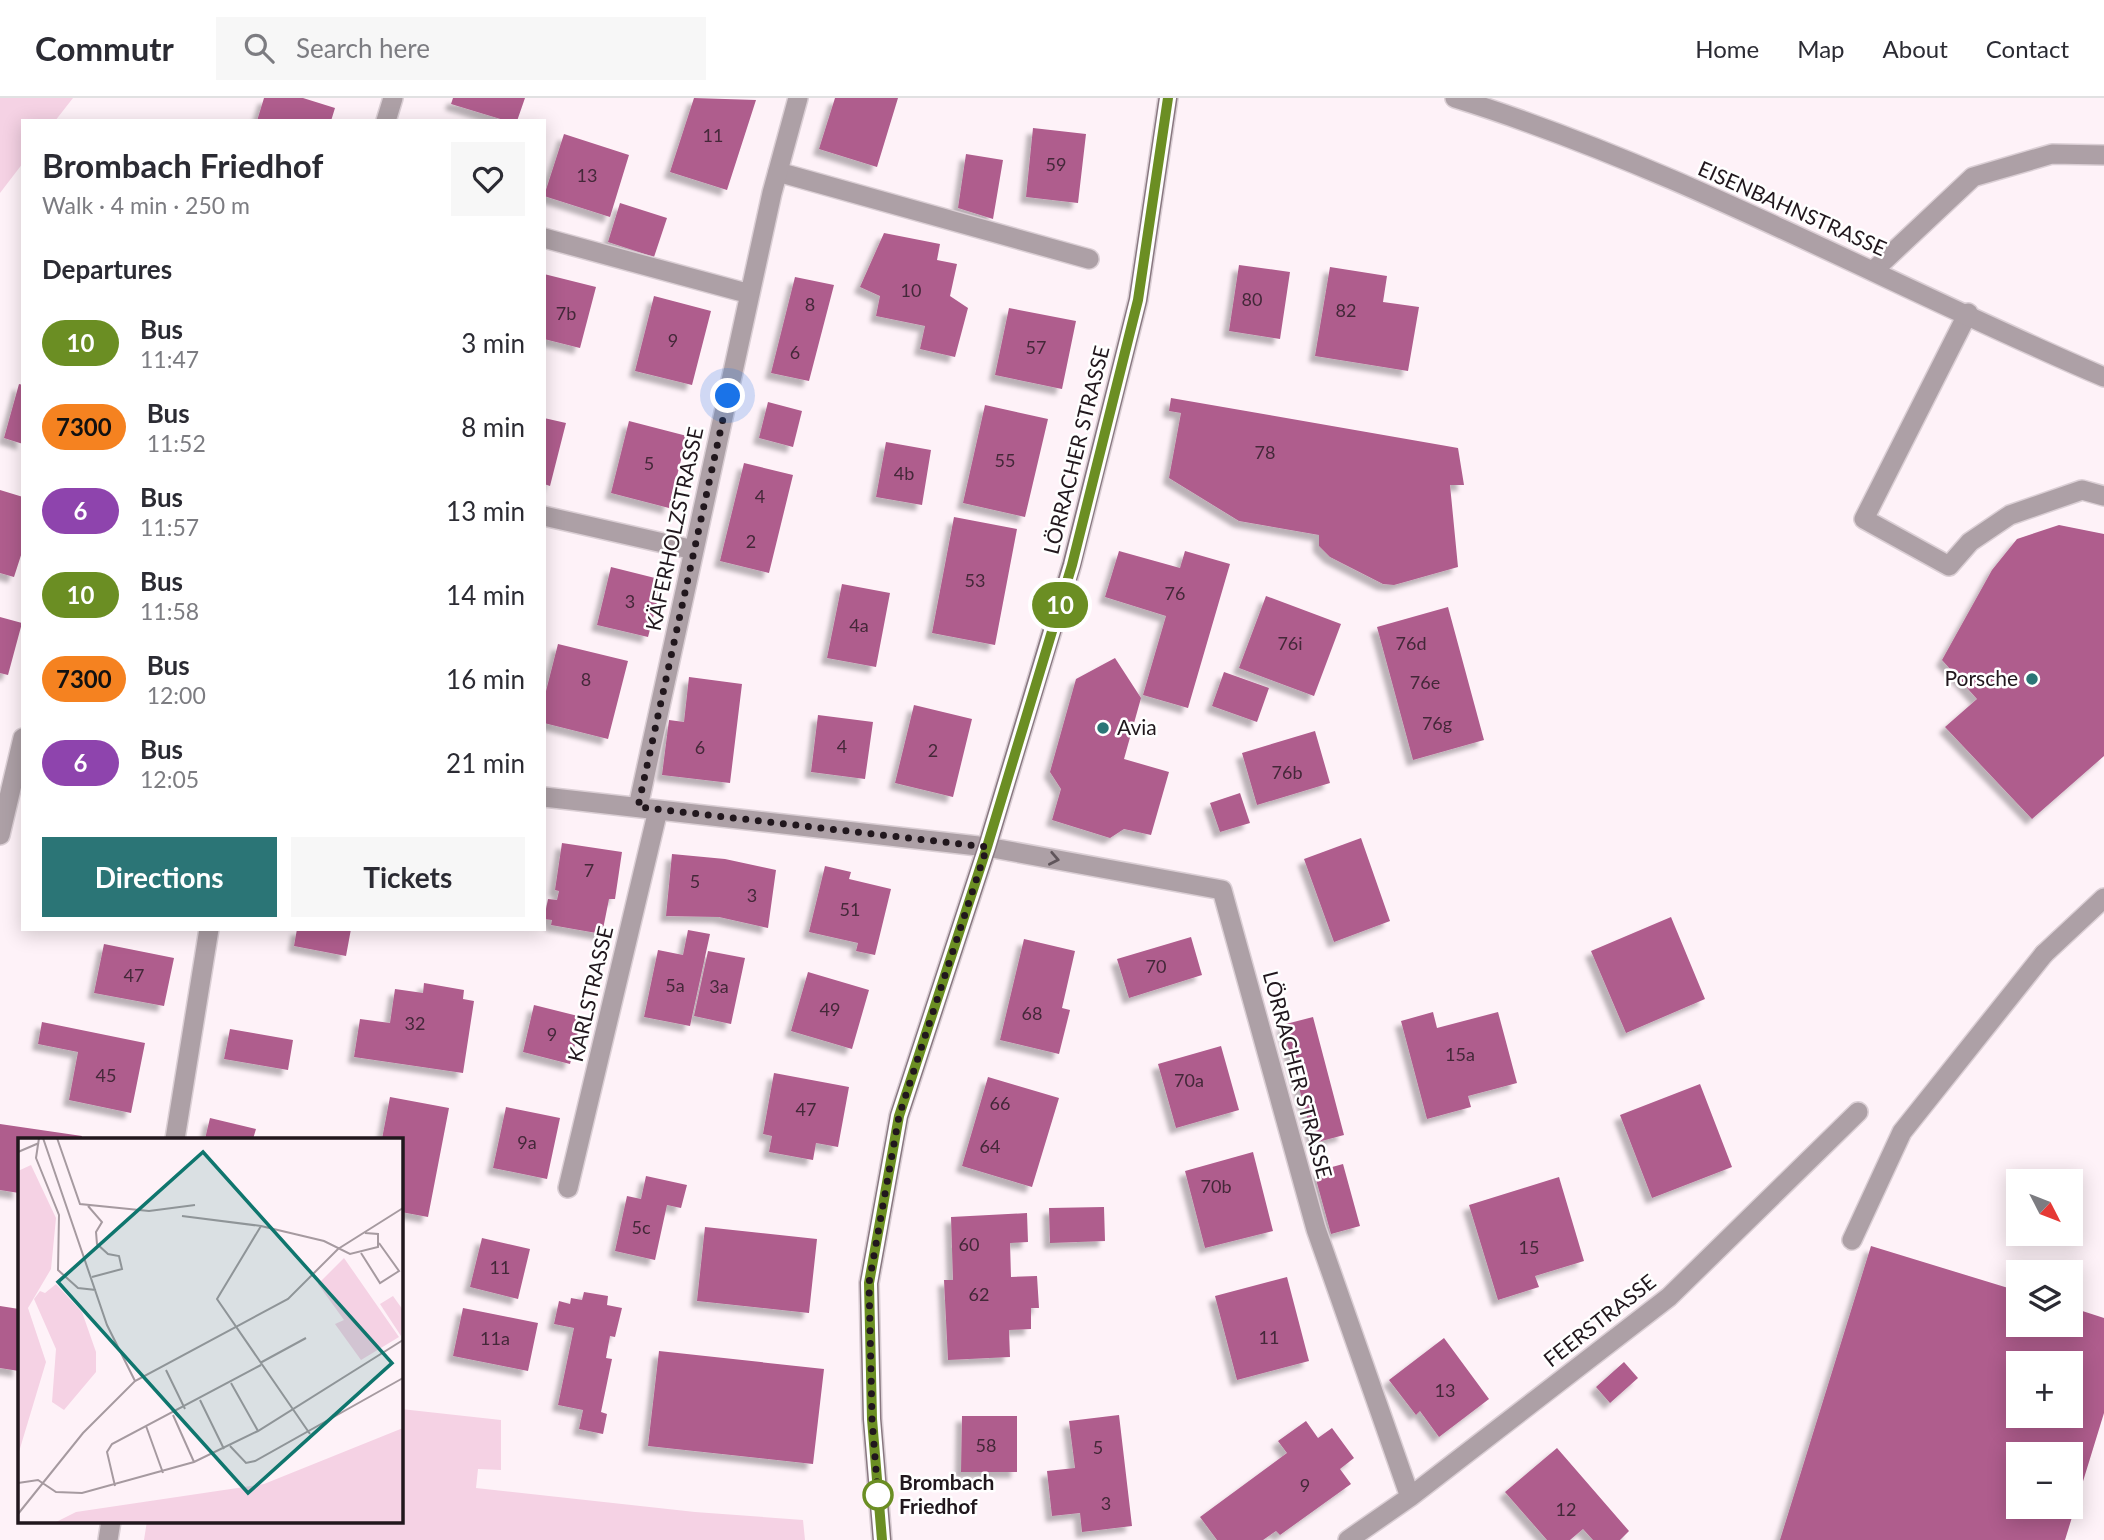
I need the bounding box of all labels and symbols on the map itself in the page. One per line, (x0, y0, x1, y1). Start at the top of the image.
house number: 11 (703, 124, 723, 146)
house number: 59 (1046, 153, 1066, 175)
street label: EISENBAHNSTRASSE (1695, 155, 1891, 260)
house number: 13 (577, 164, 597, 186)
house number: 10 (901, 279, 921, 301)
house number: 80 (1242, 288, 1262, 310)
house number: 8 (805, 293, 815, 315)
house number: 82 (1336, 299, 1356, 321)
house number: 7b (556, 302, 576, 324)
house number: 9 (668, 329, 678, 351)
house number: 57 (1026, 336, 1046, 358)
house number: 6 (790, 341, 800, 363)
street label: LÖRRACHER STRASSE (1038, 343, 1114, 556)
your location (710, 378, 745, 413)
street label: KÄFERHOLZSTRASSE (640, 425, 707, 633)
house number: 78 (1255, 441, 1275, 463)
house number: 55 (995, 449, 1015, 471)
house number: 5 (644, 452, 654, 474)
house number: 4b (894, 462, 914, 484)
house number: 4 (755, 485, 765, 507)
house number: 2 (746, 530, 756, 552)
house number: 53 (965, 569, 985, 591)
line badge: 10 (1028, 582, 1092, 628)
house number: 76 (1165, 582, 1185, 604)
house number: 3 (625, 590, 635, 612)
house number: 4a (849, 614, 869, 636)
house number: 76i (1277, 632, 1303, 654)
house number: 76d (1396, 632, 1426, 654)
place label: Porsche (1945, 665, 2018, 690)
house number: 8 (581, 668, 591, 690)
house number: 76e (1410, 671, 1440, 693)
marker: Porsche (2024, 671, 2040, 687)
house number: 76g (1422, 712, 1452, 734)
place label: Avia (1117, 714, 1157, 739)
marker: Avia (1095, 720, 1111, 736)
house number: 4 (837, 735, 847, 757)
house number: 6 (695, 736, 705, 758)
house number: 2 (928, 739, 938, 761)
house number: 76b (1272, 761, 1302, 783)
one-way arrow (1048, 851, 1060, 866)
house number: 7 (584, 859, 594, 881)
house number: 5 (690, 870, 700, 892)
house number: 3 (747, 884, 757, 906)
house number: 51 (840, 898, 860, 920)
street label: KARLSTRASSE (562, 924, 617, 1064)
house number: 70 (1146, 955, 1166, 977)
house number: 47 (124, 964, 144, 986)
street label: LÖRRACHER STRASSE (1259, 968, 1338, 1181)
house number: 5a (665, 974, 685, 996)
house number: 3a (709, 975, 729, 997)
house number: 49 (820, 998, 840, 1020)
house number: 68 (1022, 1002, 1042, 1024)
house number: 32 (405, 1012, 425, 1034)
house number: 9 (547, 1023, 557, 1045)
house number: 15a (1445, 1043, 1475, 1065)
house number: 45 (96, 1064, 116, 1086)
house number: 70a (1174, 1069, 1204, 1091)
house number: 66 (990, 1092, 1010, 1114)
house number: 47 (796, 1098, 816, 1120)
house number: 9a (517, 1131, 537, 1153)
house number: 64 (980, 1135, 1000, 1157)
inset map (18, 1138, 402, 1522)
north arrow (2006, 1169, 2082, 1246)
house number: 70b (1201, 1175, 1231, 1197)
house number: 5c (631, 1216, 651, 1238)
house number: 60 (959, 1233, 979, 1255)
house number: 15 (1519, 1236, 1539, 1258)
house number: 11 (490, 1256, 510, 1278)
street label: FEERSTRASSE (1538, 1268, 1660, 1371)
house number: 62 (969, 1283, 989, 1305)
house number: 11 (1259, 1326, 1279, 1348)
house number: 11a (480, 1327, 510, 1349)
house number: 13 (1435, 1379, 1455, 1401)
house number: 58 (976, 1434, 996, 1456)
house number: 5 (1093, 1436, 1103, 1458)
place label: Brombach Friedhof (899, 1469, 994, 1518)
house number: 9 (1300, 1474, 1310, 1496)
marker: Brombach Friedhof (863, 1480, 893, 1510)
house number: 3 (1101, 1492, 1111, 1514)
house number: 12 (1556, 1498, 1576, 1520)

